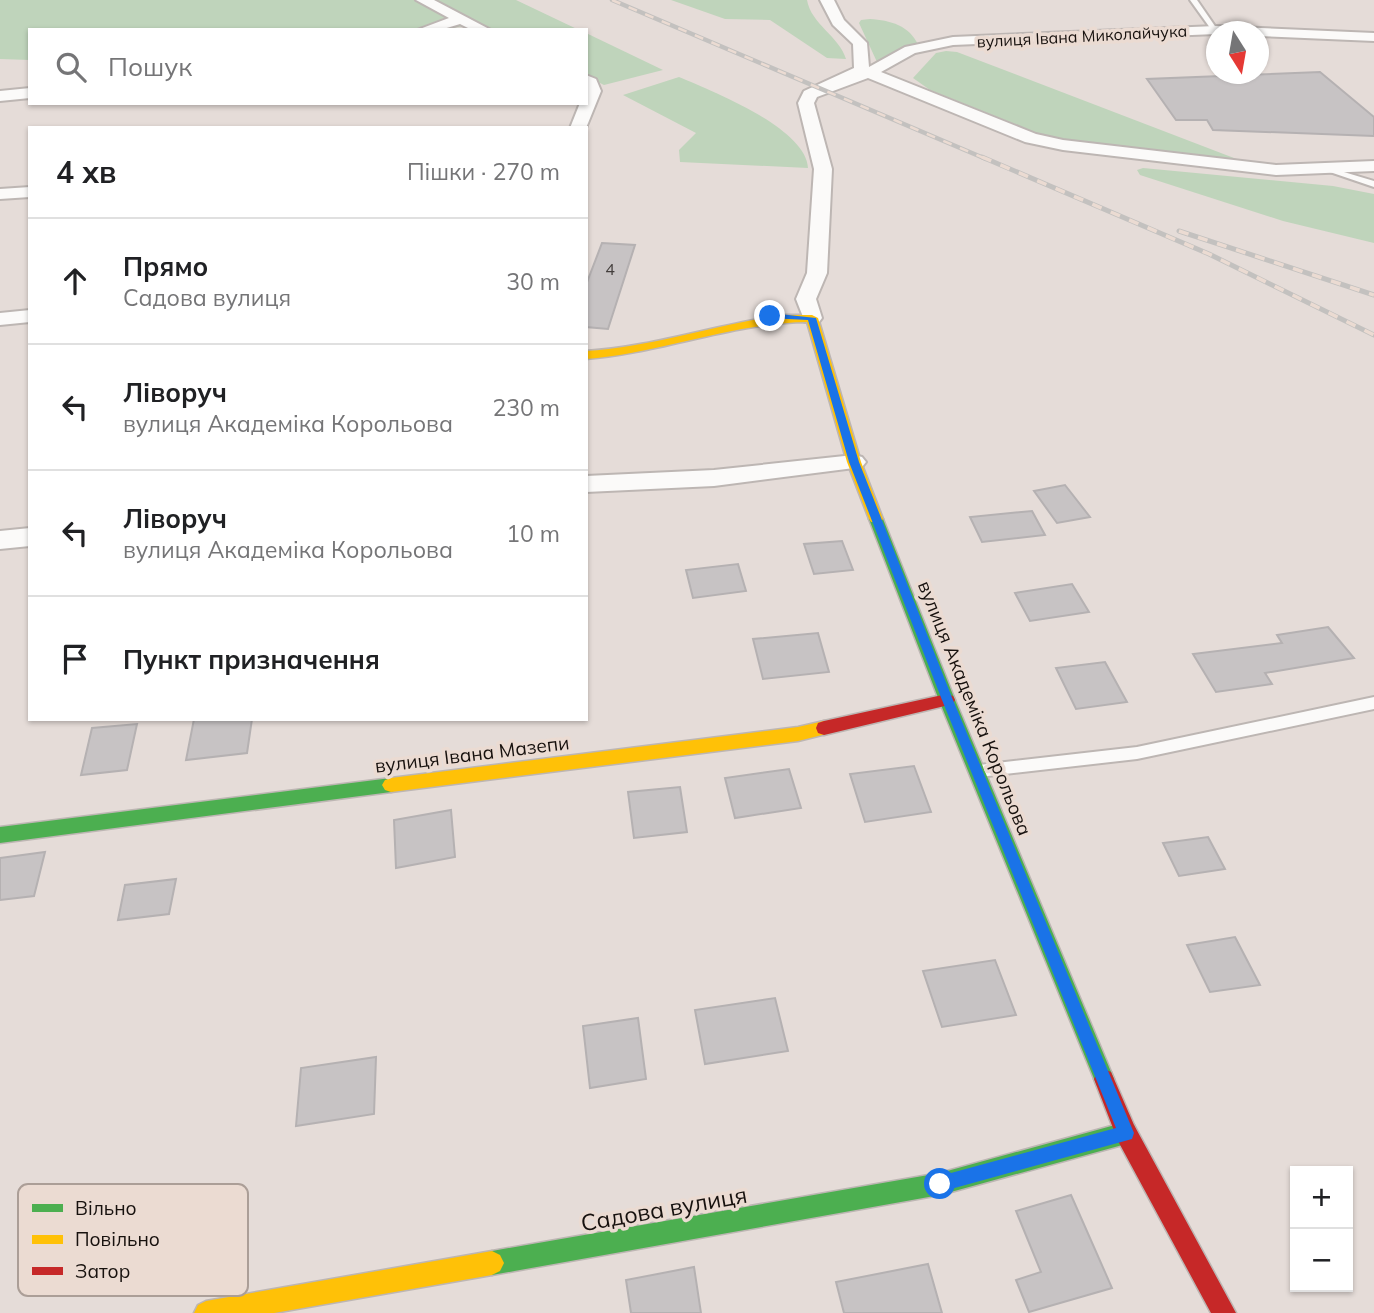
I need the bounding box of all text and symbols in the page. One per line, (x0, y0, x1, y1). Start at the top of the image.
street label: вулиця Івана Миколайчука (976, 20, 1188, 52)
north arrow (1206, 21, 1269, 84)
search box (28, 28, 588, 105)
icon: search (52, 48, 90, 86)
text: Пошук (108, 50, 192, 83)
text: 4 хв (56, 153, 116, 191)
text: Пішки · 270 m (407, 157, 560, 186)
text: Прямо (123, 250, 208, 283)
house number: 4 (605, 259, 615, 279)
icon: ahead (56, 262, 94, 300)
text: 30 m (506, 267, 560, 296)
text: Садова вулиця (123, 283, 291, 312)
route end (754, 300, 785, 331)
text: Ліворуч (123, 376, 227, 409)
icon: left (56, 388, 94, 426)
text: 230 m (492, 393, 560, 422)
text: вулиця Академіка Корольова (123, 409, 453, 438)
text: Ліворуч (123, 502, 227, 535)
icon: left (56, 514, 94, 552)
text: 10 m (506, 519, 560, 548)
text: вулиця Академіка Корольова (123, 535, 453, 564)
street label: вулиця Академіка Корольова (913, 577, 1037, 839)
icon: arrive (56, 640, 94, 678)
text: Пункт призначення (123, 643, 380, 676)
street label: вулиця Івана Мазепи (374, 730, 570, 778)
map controls (1290, 1166, 1353, 1292)
button: + (1290, 1166, 1353, 1229)
route start (924, 1168, 955, 1199)
street label: Садова вулиця (579, 1180, 749, 1237)
legend (18, 1184, 248, 1296)
text: Вільно (75, 1196, 137, 1220)
text: Повільно (75, 1227, 160, 1251)
button: − (1290, 1229, 1353, 1292)
text: Затор (75, 1259, 130, 1283)

